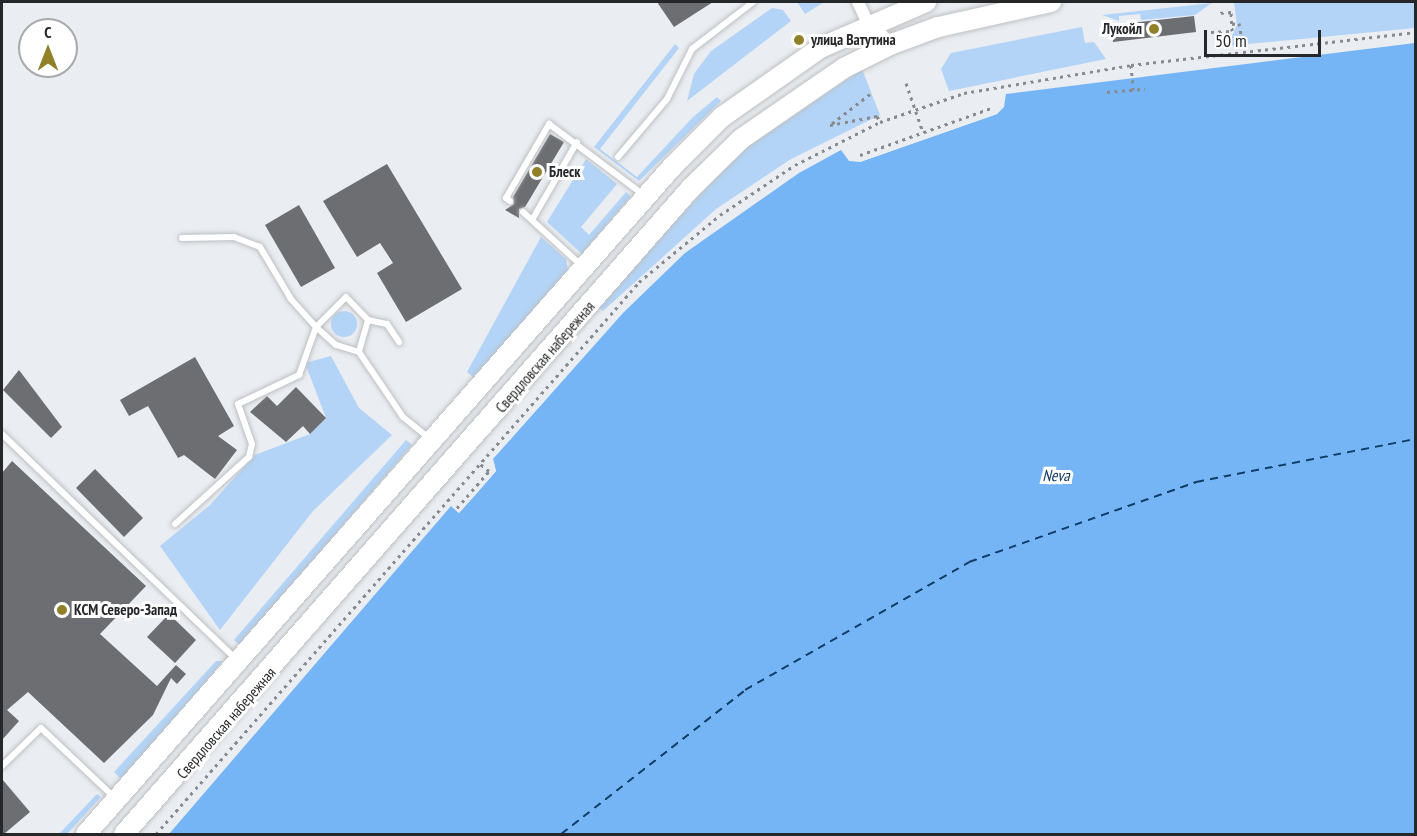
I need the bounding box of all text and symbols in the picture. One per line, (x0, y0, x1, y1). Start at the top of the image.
north arrow (18, 18, 78, 78)
scale bar (1207, 18, 1324, 56)
place label: Лукойл (1102, 20, 1142, 38)
text: С (44, 22, 52, 42)
marker: Лукойл (1147, 22, 1161, 36)
text: 50 m (1215, 29, 1247, 52)
place label: улица Ватутина (811, 31, 896, 49)
marker: улица Ватутина (792, 33, 806, 47)
place label: Блеск (549, 163, 580, 181)
marker: Блеск (530, 165, 544, 179)
street label: Свердловская набережная (492, 298, 598, 416)
water label: Neva (1042, 465, 1070, 485)
place label: КСМ Северо-Запад (74, 601, 177, 619)
marker: КСМ Северо-Запад (55, 603, 69, 617)
street label: Свердловская набережная (173, 664, 279, 782)

